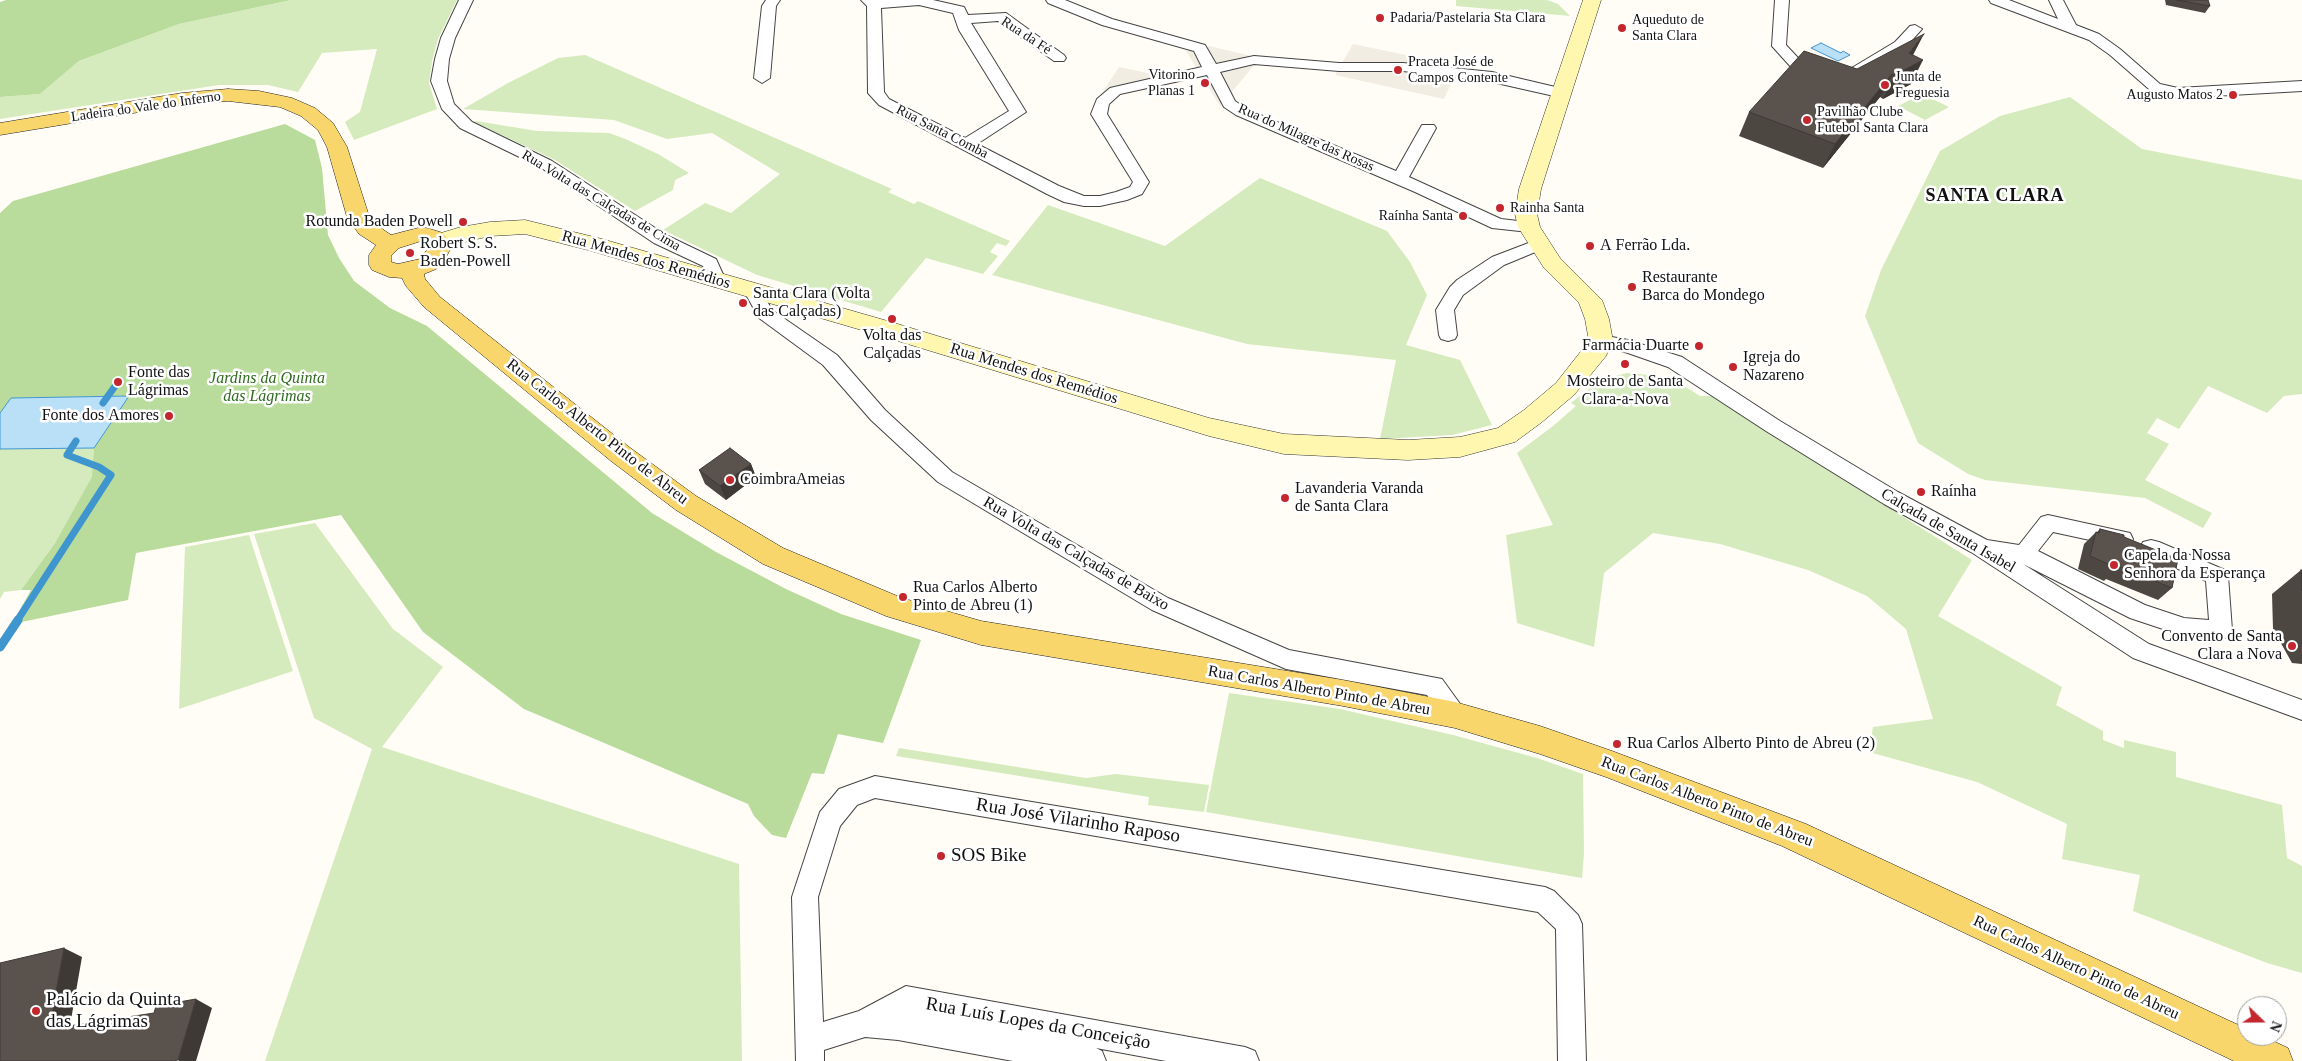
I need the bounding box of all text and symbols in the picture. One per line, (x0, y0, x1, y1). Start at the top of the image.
place label: Padaria/Pastelaria Sta Clara (1390, 10, 1545, 26)
marker: Padaria/Pastelaria Sta Clara (1374, 12, 1386, 24)
place label: Aqueduto de Santa Clara (1632, 12, 1704, 44)
street label: Rua da Fé (998, 13, 1054, 59)
marker: Aqueduto de Santa Clara (1616, 22, 1628, 34)
place label: Praceta José de Campos Contente (1408, 54, 1508, 86)
marker: Praceta José de Campos Contente (1392, 64, 1404, 76)
place label: Vitorino Planas 1 (1148, 67, 1195, 100)
place label: Junta de Freguesia (1895, 69, 1949, 102)
marker: Vitorino Planas 1 (1199, 77, 1211, 89)
marker: Junta de Freguesia (1879, 79, 1891, 91)
place label: Augusto Matos 2 (2127, 87, 2223, 103)
street label: Ladeira do Vale do Inferno (70, 88, 222, 126)
marker: Augusto Matos 2 (2227, 89, 2239, 101)
street label: Rua do Milagre das Rosas (1235, 100, 1377, 176)
street label: Rua Santa Comba (893, 102, 991, 162)
place label: Pavilhão Clube Futebol Santa Clara (1817, 104, 1928, 136)
marker: Pavilhão Clube Futebol Santa Clara (1801, 114, 1813, 126)
street label: Rua Volta das Calçadas de Cima (519, 147, 683, 255)
district label: SANTA CLARA (1924, 185, 2066, 207)
place label: Rainha Santa (1510, 200, 1584, 216)
marker: Rainha Santa (1494, 202, 1506, 214)
place label: Raínha Santa (1379, 208, 1453, 224)
marker: Raínha Santa (1457, 210, 1469, 222)
place label: Rotunda Baden Powell (305, 212, 453, 232)
marker: Rotunda Baden Powell (457, 216, 469, 228)
street label: Rua Mendes dos Remédios (559, 227, 733, 293)
place label: Robert S. S. Baden-Powell (420, 234, 511, 272)
place label: A Ferrão Lda. (1600, 236, 1690, 256)
marker: A Ferrão Lda. (1584, 240, 1596, 252)
marker: Robert S. S. Baden-Powell (404, 247, 416, 259)
place label: Restaurante Barca do Mondego (1642, 268, 1765, 306)
marker: Restaurante Barca do Mondego (1626, 281, 1638, 293)
place label: Santa Clara (Volta das Calçadas) (753, 284, 870, 322)
marker: Santa Clara (Volta das Calçadas) (737, 297, 749, 309)
marker: Volta das Calçadas (886, 313, 898, 325)
place label: Volta das Calçadas (863, 326, 921, 364)
place label: Farmácia Duarte (1582, 336, 1689, 356)
street label: Rua Mendes dos Remédios (948, 339, 1120, 409)
marker: Farmácia Duarte (1693, 340, 1705, 352)
place label: Igreja do Nazareno (1743, 348, 1804, 386)
street label: Rua Carlos Alberto Pinto de Abreu (502, 355, 692, 509)
marker: Mosteiro de Santa Clara-a-Nova (1619, 358, 1631, 370)
marker: Igreja do Nazareno (1727, 361, 1739, 373)
place label: Fonte das Lágrimas (128, 363, 190, 401)
park label: Jardins da Quinta das Lágrimas (209, 369, 325, 407)
place label: Mosteiro de Santa Clara-a-Nova (1567, 372, 1683, 410)
marker: Fonte das Lágrimas (112, 376, 124, 388)
place label: Fonte dos Amores (42, 406, 159, 426)
marker: Fonte dos Amores (163, 410, 175, 422)
place label: CoimbraAmeias (740, 470, 845, 490)
marker: CoimbraAmeias (724, 474, 736, 486)
place label: Lavanderia Varanda de Santa Clara (1295, 479, 1423, 517)
place label: Raínha (1931, 482, 1976, 502)
street label: Calçada de Santa Isabel (1877, 485, 2019, 577)
marker: Raínha (1915, 486, 1927, 498)
marker: Lavanderia Varanda de Santa Clara (1279, 492, 1291, 504)
street label: Rua Volta das Calçadas de Baixo (980, 493, 1172, 615)
place label: Capela da Nossa Senhora da Esperança (2124, 546, 2265, 584)
marker: Capela da Nossa Senhora da Esperança (2108, 559, 2120, 571)
place label: Rua Carlos Alberto Pinto de Abreu (1) (913, 578, 1037, 616)
marker: Rua Carlos Alberto Pinto de Abreu (1) (897, 591, 909, 603)
place label: Convento de Santa Clara a Nova (2161, 627, 2282, 665)
marker: Convento de Santa Clara a Nova (2286, 640, 2298, 652)
street label: Rua Carlos Alberto Pinto de Abreu (1206, 662, 1432, 720)
place label: Rua Carlos Alberto Pinto de Abreu (2) (1627, 734, 1875, 754)
marker: Rua Carlos Alberto Pinto de Abreu (2) (1611, 738, 1623, 750)
street label: Rua Carlos Alberto Pinto de Abreu (1598, 753, 1816, 851)
street label: Rua José Vilarinho Raposo (974, 794, 1182, 848)
place label: SOS Bike (951, 845, 1026, 867)
marker: SOS Bike (935, 850, 947, 862)
street label: Rua Carlos Alberto Pinto de Abreu (1970, 912, 2182, 1024)
place label: Palácio da Quinta das Lágrimas (46, 989, 181, 1033)
street label: Rua Luís Lopes da Conceição (924, 993, 1152, 1055)
north arrow (2237, 996, 2287, 1046)
marker: Palácio da Quinta das Lágrimas (30, 1005, 42, 1017)
text: N (2267, 1019, 2284, 1034)

